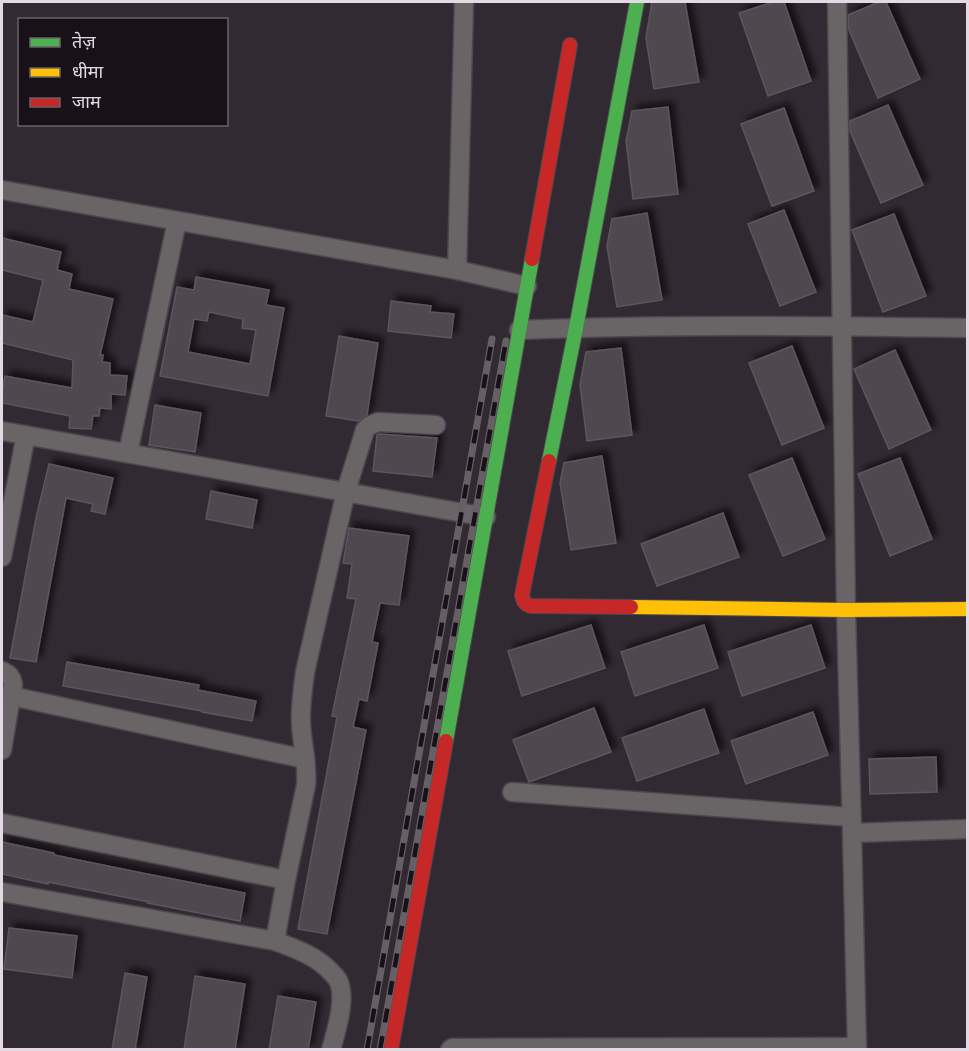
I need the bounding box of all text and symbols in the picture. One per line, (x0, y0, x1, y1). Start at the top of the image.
legend (18, 18, 228, 126)
text: तेज़ (72, 29, 96, 55)
text: धीमा (72, 59, 103, 85)
text: जाम (72, 89, 102, 115)

